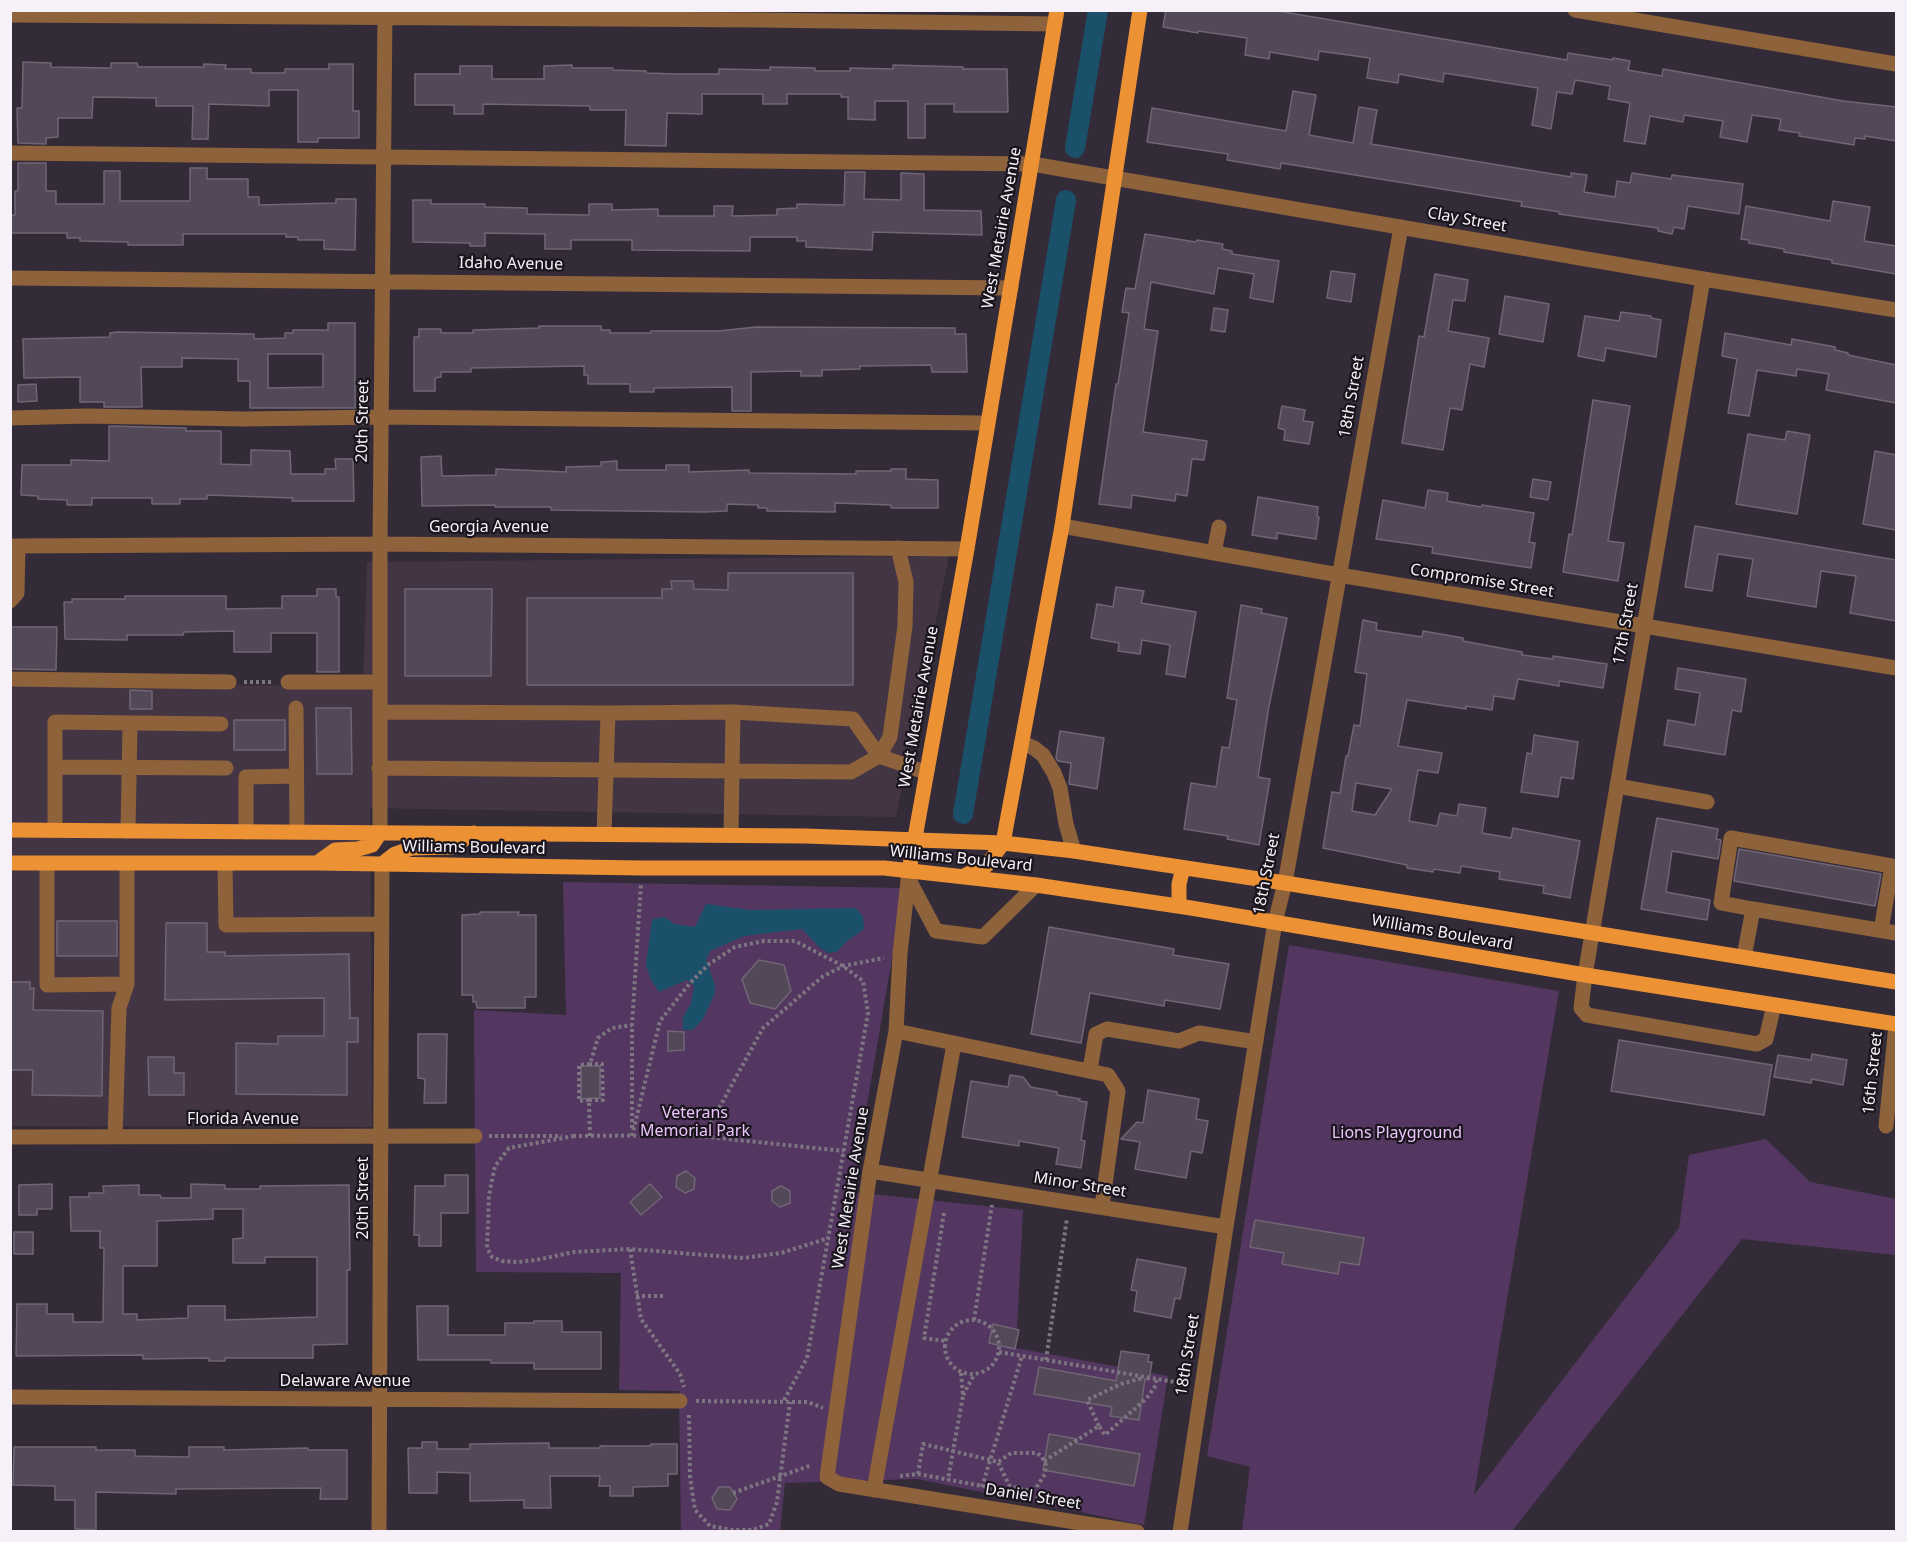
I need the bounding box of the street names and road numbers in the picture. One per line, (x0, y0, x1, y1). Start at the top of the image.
street label: West Metairie Avenue (978, 146, 1026, 310)
street label: Clay Street (1426, 204, 1508, 236)
street label: Idaho Avenue (459, 253, 563, 275)
street label: 18th Street (1335, 355, 1369, 439)
street label: 20th Street (353, 379, 373, 463)
street label: Georgia Avenue (429, 517, 549, 537)
street label: Compromise Street (1409, 560, 1555, 602)
street label: 17th Street (1609, 582, 1643, 666)
street label: West Metairie Avenue (895, 625, 943, 789)
street label: 18th Street (1250, 832, 1284, 916)
street label: Williams Boulevard (402, 837, 546, 859)
street label: Williams Boulevard (889, 842, 1033, 876)
street label: Williams Boulevard (1370, 911, 1514, 955)
street label: 16th Street (1859, 1031, 1887, 1115)
street label: West Metairie Avenue (829, 1106, 873, 1270)
street label: Florida Avenue (187, 1109, 299, 1129)
street label: 20th Street (353, 1157, 373, 1239)
street label: Minor Street (1032, 1168, 1128, 1202)
street label: 18th Street (1172, 1313, 1204, 1397)
street label: Delaware Avenue (279, 1371, 411, 1391)
street label: Daniel Street (984, 1480, 1082, 1514)

